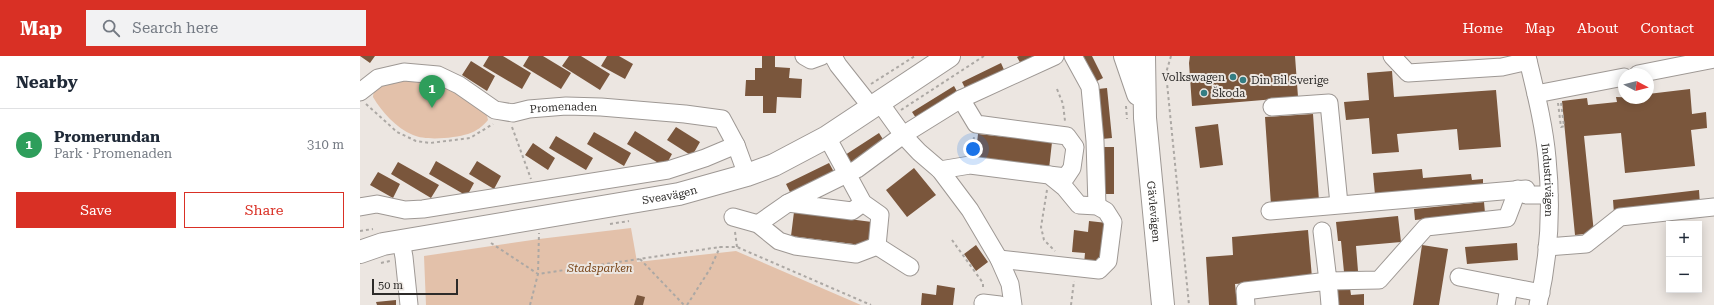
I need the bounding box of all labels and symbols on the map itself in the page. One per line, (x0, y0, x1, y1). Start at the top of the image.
north arrow (1618, 68, 1654, 104)
place label: Volkswagen (1162, 71, 1225, 84)
marker: Volkswagen (1228, 72, 1238, 82)
place label: Din Bil Sverige (1251, 74, 1329, 87)
pin: 1 (419, 75, 445, 108)
marker: Din Bil Sverige (1238, 75, 1248, 85)
place label: Škoda (1212, 86, 1245, 100)
marker: Škoda (1199, 88, 1209, 98)
street label: Promenaden (529, 99, 597, 115)
your location (963, 139, 983, 159)
street label: Industrivägen (1539, 142, 1556, 217)
street label: Gävlevägen (1145, 180, 1163, 243)
street label: Sveavägen (641, 183, 698, 207)
park label: Stadsparken (566, 262, 633, 275)
scale bar (372, 277, 458, 296)

